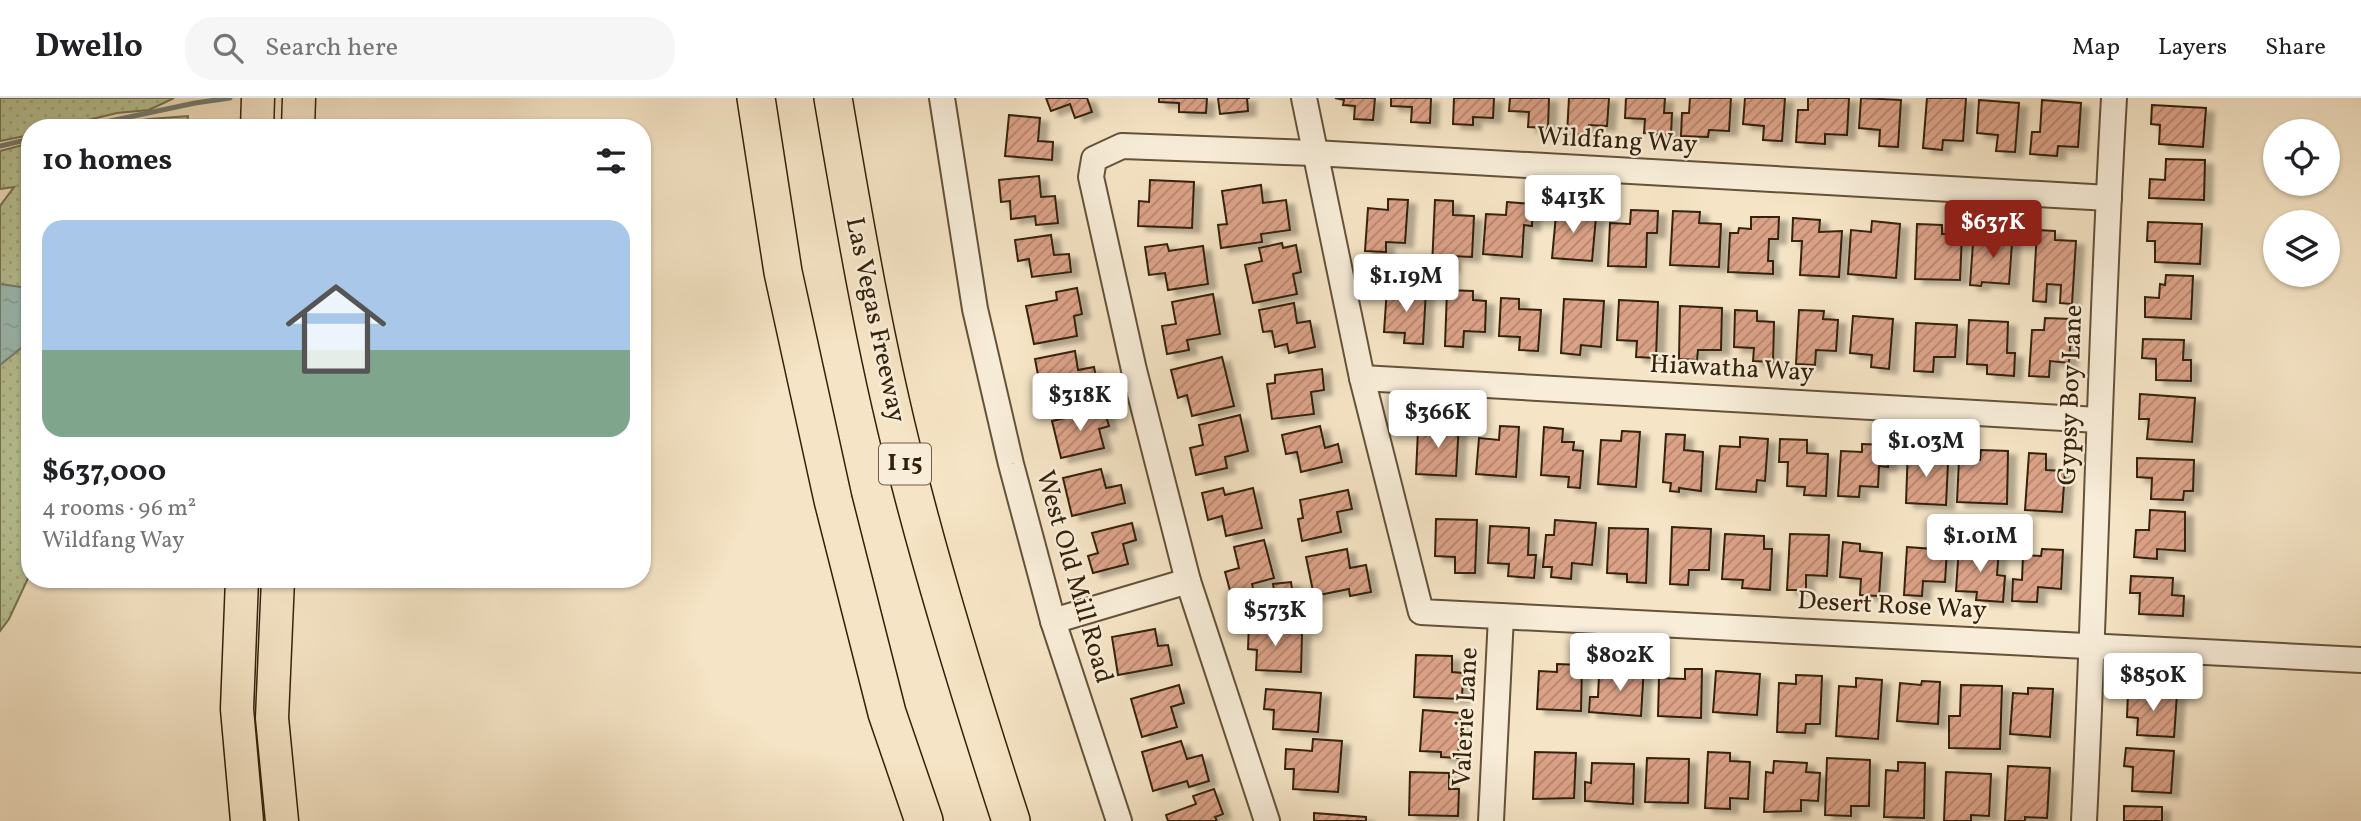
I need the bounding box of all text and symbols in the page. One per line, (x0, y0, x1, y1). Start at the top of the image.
search box (185, 17, 675, 80)
text: Dwello (35, 25, 143, 71)
icon: search (209, 29, 247, 67)
text: Search here (265, 30, 398, 66)
text: Map (2072, 31, 2120, 65)
text: Layers (2158, 31, 2227, 65)
text: Share (2265, 31, 2326, 65)
street label: Wildfang Way (1536, 119, 1698, 163)
map controls (2263, 119, 2340, 287)
button: locate (2263, 119, 2340, 196)
text: 10 homes (42, 140, 172, 182)
icon: filters (592, 142, 630, 180)
pin: $413K (1524, 176, 1622, 235)
text: $413K (1541, 182, 1605, 214)
pin: $637K (1944, 200, 2042, 260)
text: $637K (1961, 207, 2025, 239)
button: layers (2263, 210, 2340, 287)
street label: Las Vegas Freeway (836, 214, 914, 426)
pin: $1.19M (1349, 254, 1463, 314)
text: $1.19M (1370, 261, 1442, 293)
icon: home (273, 266, 399, 392)
street label: Gypsy Boy Lane (2050, 304, 2092, 486)
street label: Hiawatha Way (1649, 347, 1815, 391)
pin: $318K (1031, 374, 1129, 433)
text: $318K (1049, 380, 1112, 412)
pin: $366K (1389, 390, 1487, 450)
text: $366K (1405, 397, 1471, 429)
pin: $1.03M (1869, 420, 1983, 479)
text: $1.03M (1888, 426, 1964, 458)
road number: I 15 (879, 444, 931, 484)
text: $637,000 (42, 451, 166, 493)
street label: West Old Mill Road (1026, 466, 1122, 688)
text: 4 rooms · 96 m² (42, 493, 196, 525)
pin: $1.01M (1923, 514, 2037, 574)
text: $1.01M (1943, 521, 2017, 553)
text: Wildfang Way (42, 525, 185, 557)
street label: Desert Rose Way (1796, 583, 1988, 629)
pin: $573K (1226, 588, 1324, 648)
text: $573K (1244, 595, 1306, 627)
pin: $802K (1571, 634, 1669, 693)
text: $802K (1586, 640, 1654, 672)
street label: Valerie Lane (1444, 646, 1488, 788)
pin: $850K (2104, 654, 2202, 713)
text: $850K (2120, 660, 2186, 692)

